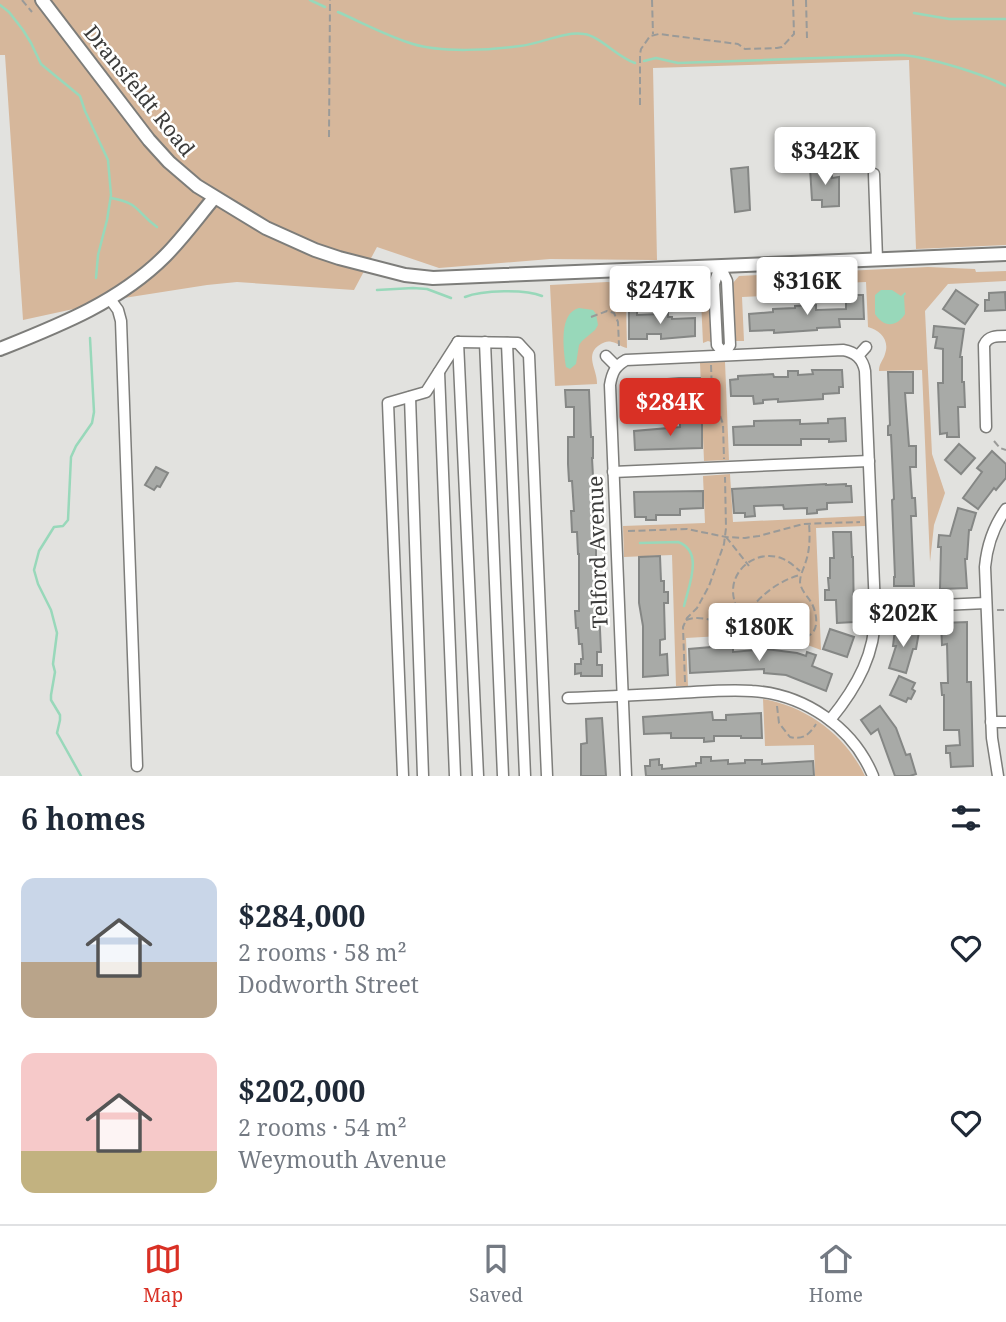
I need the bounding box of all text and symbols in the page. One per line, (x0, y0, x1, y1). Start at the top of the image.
street label: Dransfeldt Road (78, 19, 202, 162)
pin: $342K (776, 128, 874, 187)
text: $342K (791, 134, 859, 166)
pin: $316K (758, 258, 856, 317)
text: $316K (773, 264, 841, 296)
pin: $247K (611, 266, 709, 326)
text: $247K (626, 273, 694, 305)
pin: $284K (621, 378, 719, 438)
text: $284K (636, 385, 704, 417)
street label: Telford Avenue (580, 475, 614, 629)
pin: $202K (854, 590, 952, 649)
text: $202K (869, 596, 937, 628)
pin: $180K (710, 604, 808, 663)
text: $180K (725, 610, 793, 642)
text: 6 homes (21, 798, 145, 839)
icon: filters (947, 799, 985, 837)
text: $284,000 (238, 895, 365, 936)
icon: home (77, 906, 161, 990)
icon: heart (947, 929, 985, 967)
text: 2 rooms · 58 m² (238, 936, 407, 968)
text: Dodworth Street (238, 968, 419, 1000)
text: $202,000 (238, 1070, 365, 1111)
icon: home (77, 1081, 161, 1165)
icon: heart (947, 1104, 985, 1142)
text: 2 rooms · 54 m² (238, 1111, 407, 1143)
text: Weymouth Avenue (238, 1143, 447, 1175)
tab: Map (143, 1240, 183, 1308)
tab: Saved (469, 1240, 523, 1308)
tab: Home (809, 1240, 863, 1308)

